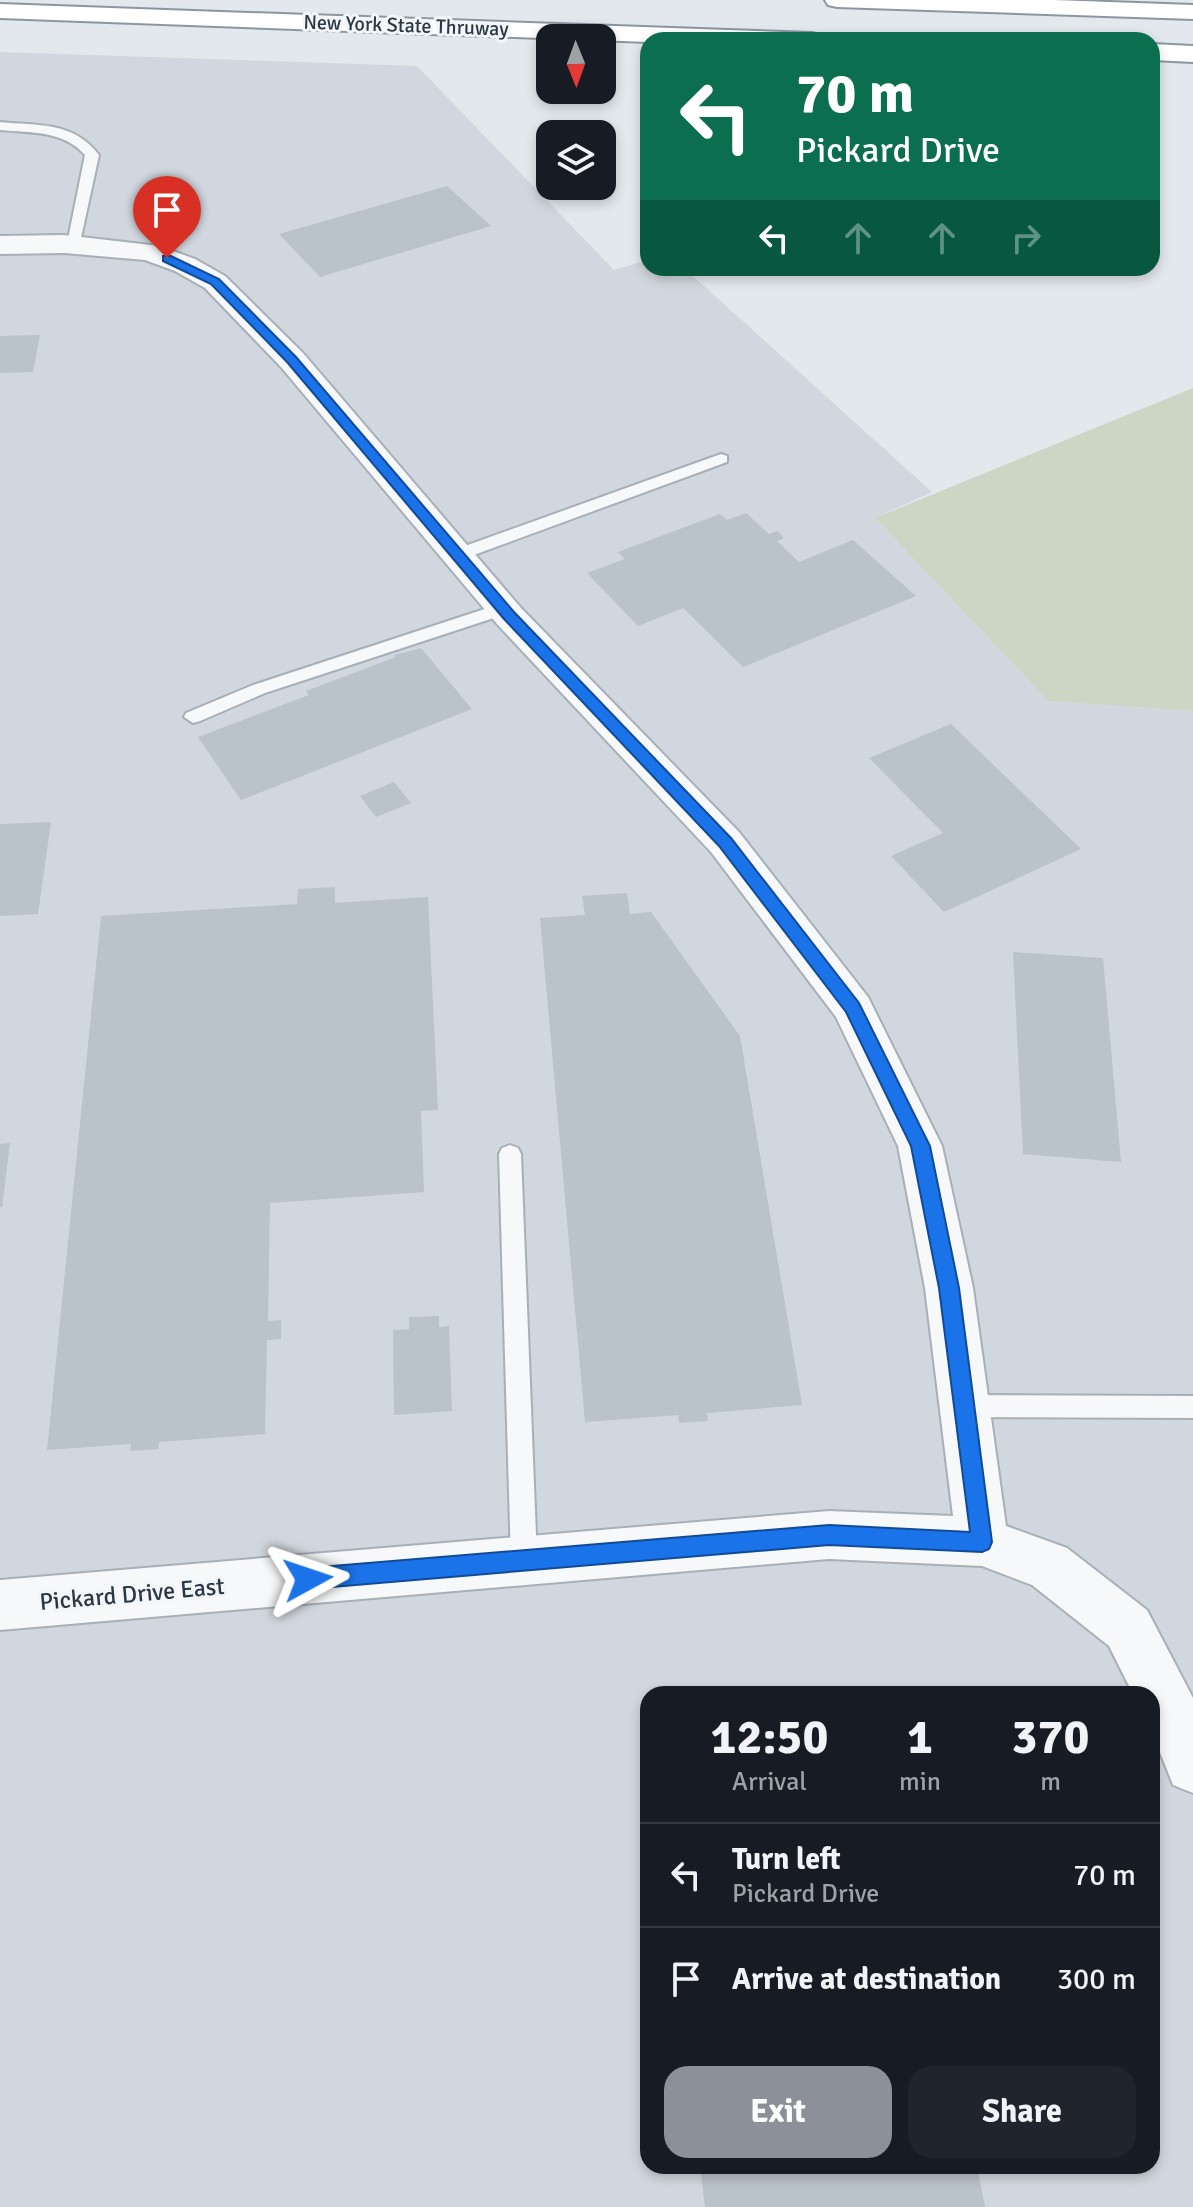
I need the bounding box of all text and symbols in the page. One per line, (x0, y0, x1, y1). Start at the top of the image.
street label: New York State Thruway (303, 9, 510, 42)
north arrow (536, 24, 616, 104)
map controls (536, 24, 616, 200)
text: 70 m (796, 59, 914, 128)
icon: left (664, 64, 768, 168)
button: layers (536, 120, 616, 200)
text: Pickard Drive (796, 128, 1000, 173)
pin (133, 176, 201, 258)
icon: arrive (145, 188, 189, 232)
icon: left (752, 216, 796, 260)
icon: ahead (836, 216, 880, 260)
icon: ahead (920, 216, 964, 260)
icon: right (1004, 216, 1048, 260)
position arrow (266, 1537, 350, 1621)
street label: Pickard Drive East (38, 1571, 226, 1617)
text: 12:50 (711, 1708, 828, 1767)
text: 1 (907, 1708, 933, 1767)
text: 370 (1012, 1708, 1089, 1767)
text: Arrival (732, 1766, 807, 1798)
text: min (899, 1766, 941, 1798)
text: m (1040, 1766, 1061, 1798)
text: Turn left (732, 1841, 841, 1878)
icon: left (664, 1853, 708, 1897)
text: 70 m (1073, 1857, 1136, 1894)
text: Pickard Drive (732, 1878, 879, 1910)
icon: arrive (664, 1957, 708, 2001)
text: Arrive at destination (732, 1961, 1001, 1998)
text: 300 m (1057, 1961, 1136, 1998)
button: Exit (664, 2066, 892, 2158)
button: Share (908, 2066, 1136, 2158)

